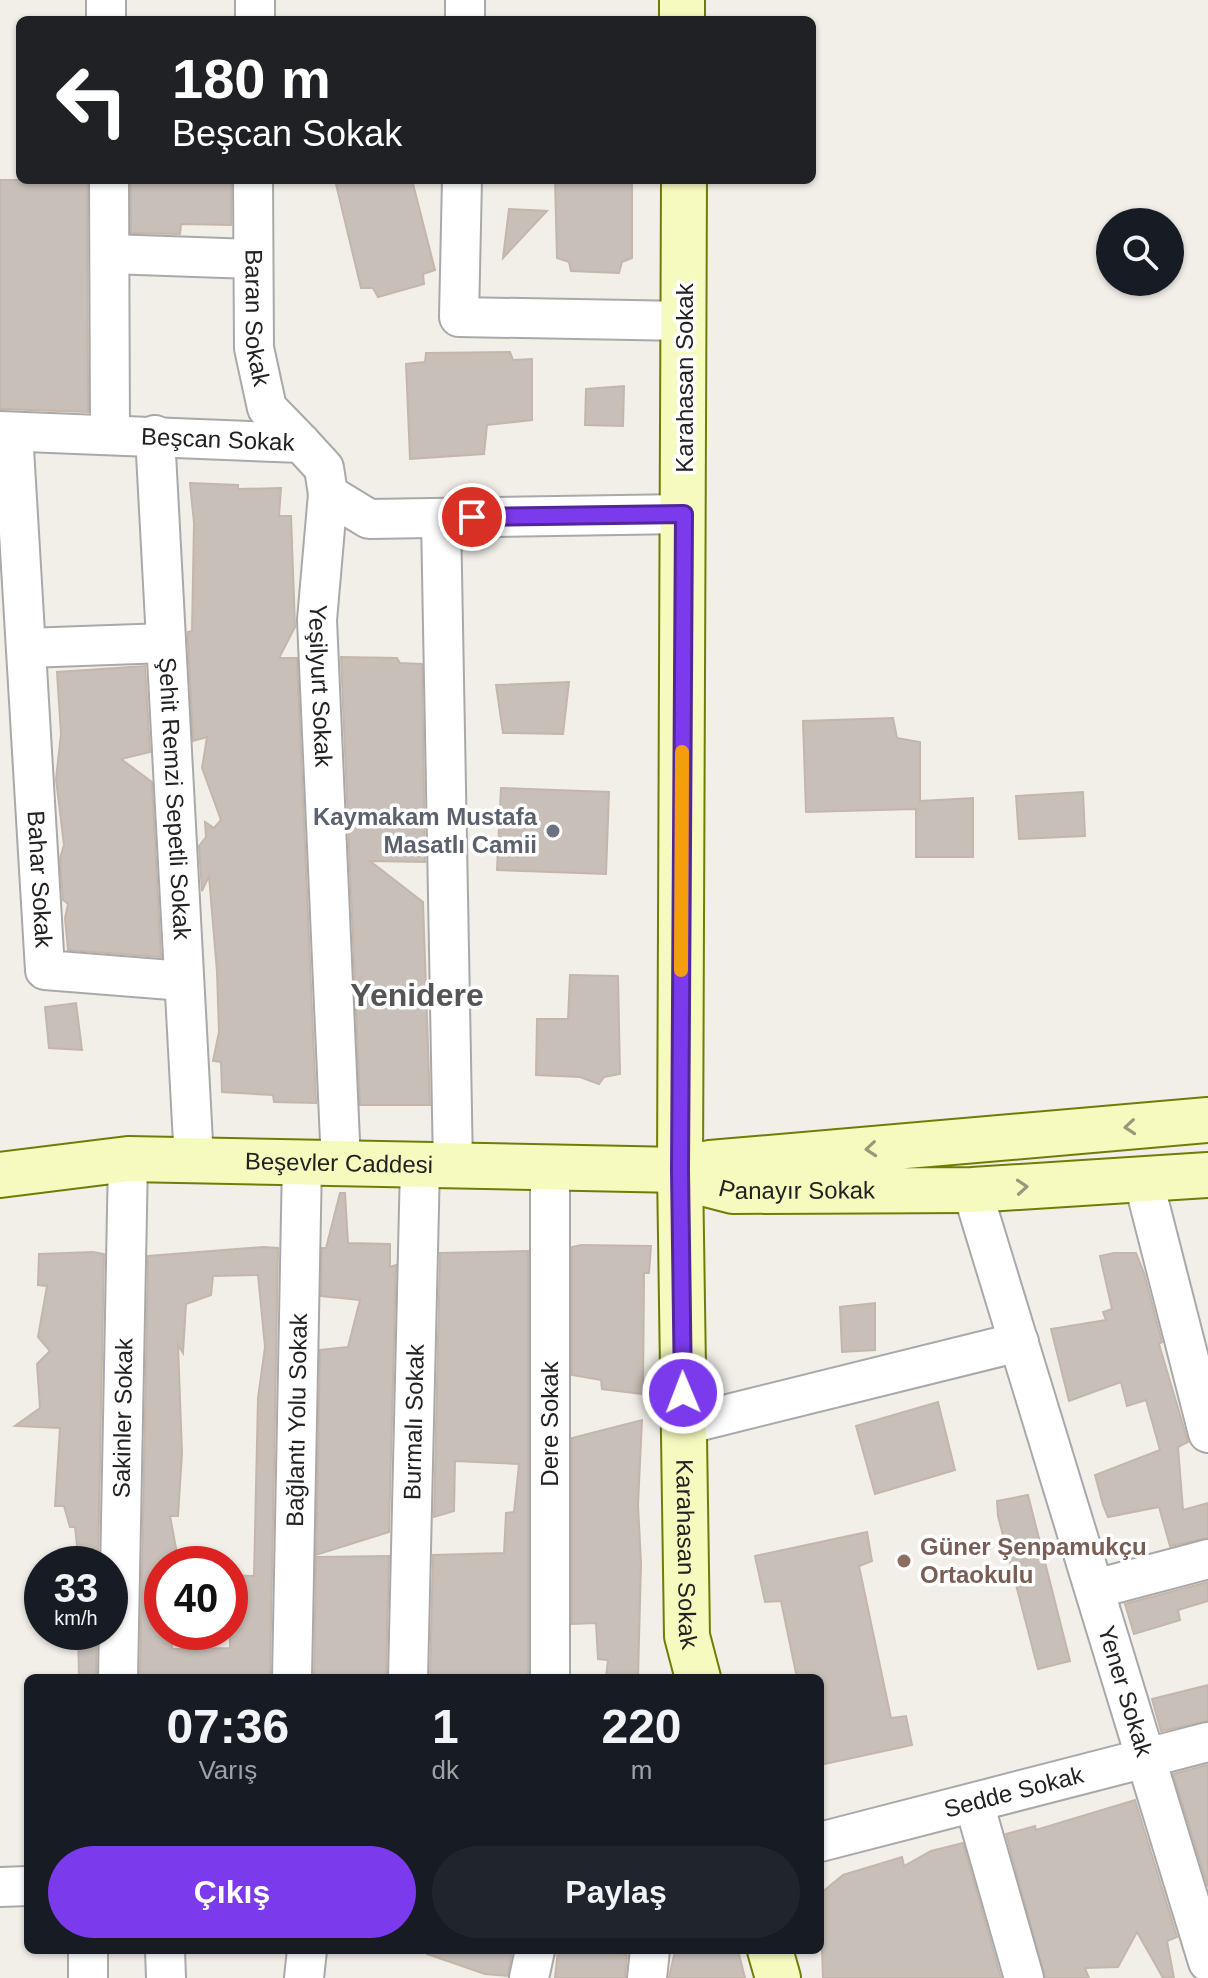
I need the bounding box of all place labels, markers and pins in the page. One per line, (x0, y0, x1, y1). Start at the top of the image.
pin (438, 483, 506, 551)
place label: Kaymakam Mustafa Masatlı Camii (313, 803, 538, 858)
marker: Kaymakam Mustafa Masatlı Camii (544, 822, 562, 840)
place label: Güner Şenpamukçu Ortaokulu (920, 1533, 1147, 1588)
marker: Güner Şenpamukçu Ortaokulu (895, 1552, 913, 1570)

